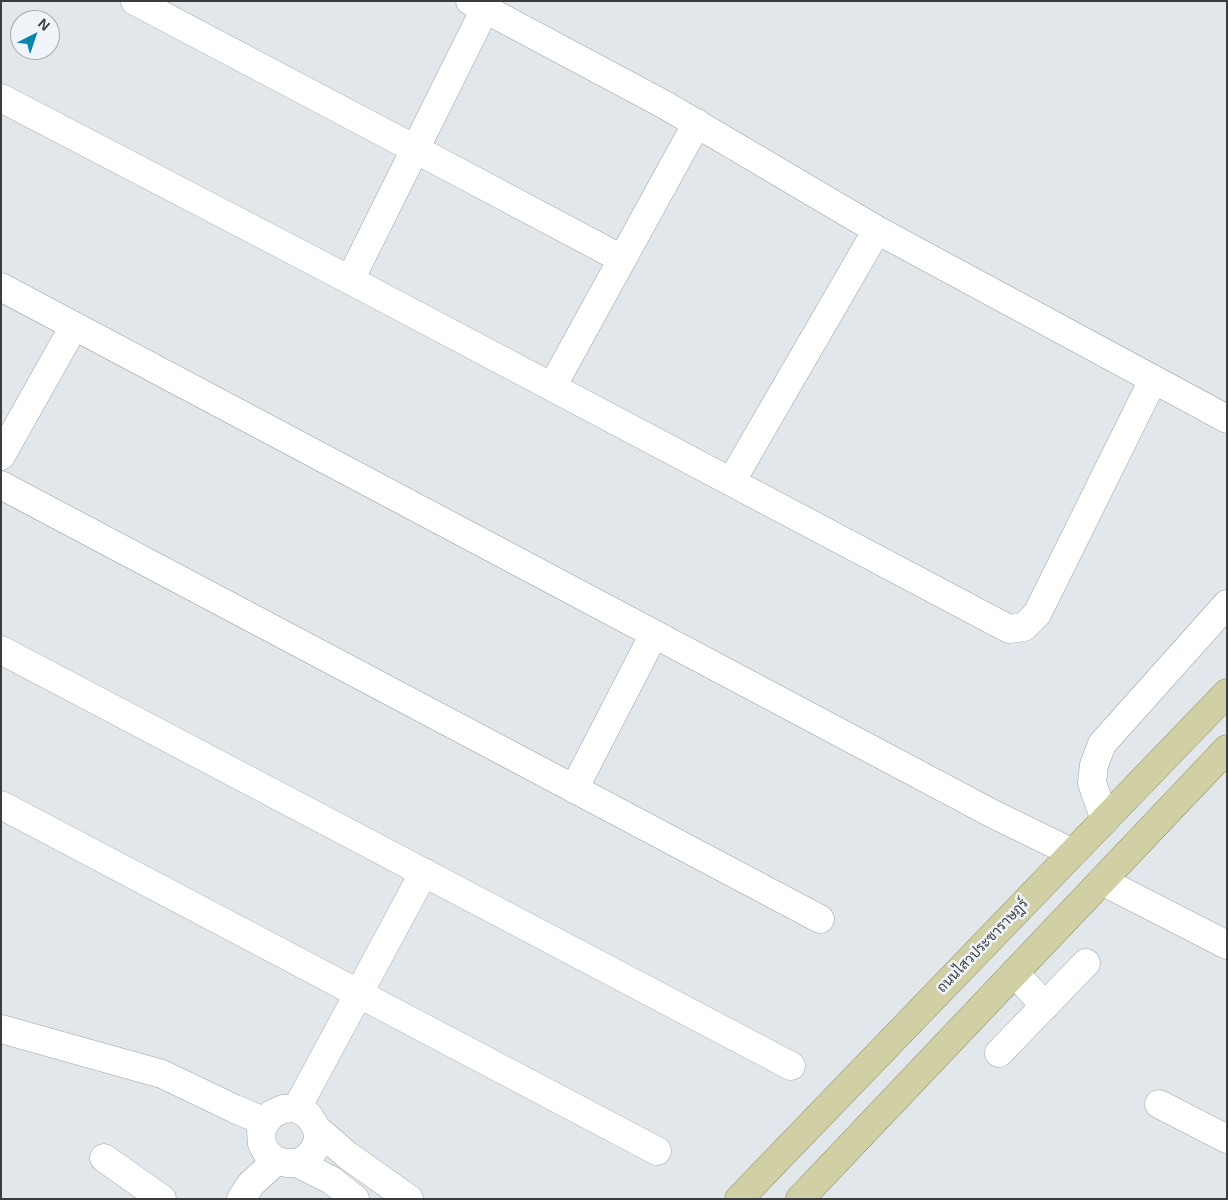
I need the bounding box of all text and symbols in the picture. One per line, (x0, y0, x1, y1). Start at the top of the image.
north arrow (10, 10, 60, 60)
text: N (35, 15, 53, 34)
street label: ถนนไสวประชาราษฎร์ (934, 896, 1032, 996)

